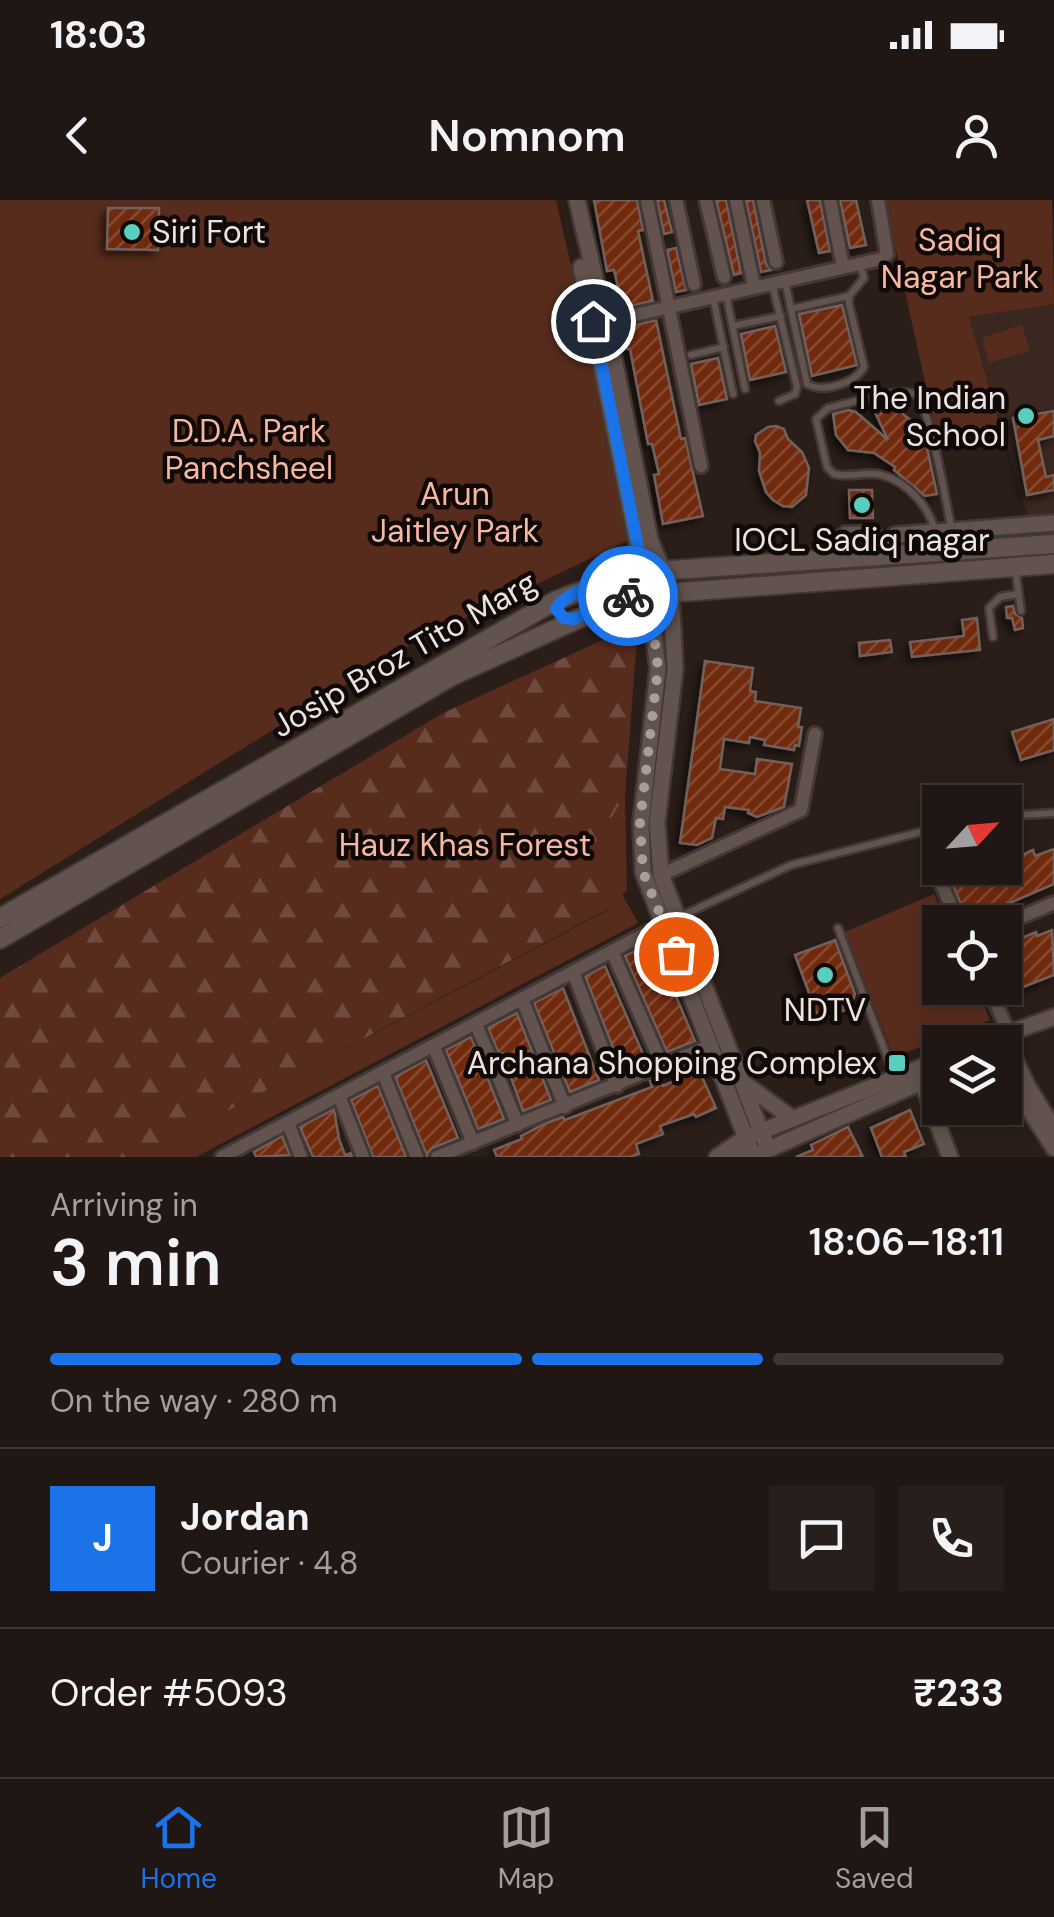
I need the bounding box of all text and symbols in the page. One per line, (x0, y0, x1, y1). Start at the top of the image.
text: 18:03 (50, 10, 147, 60)
text: Nomnom (428, 106, 626, 165)
icon: back (50, 108, 105, 163)
icon: person (949, 108, 1004, 163)
place label: Siri Fort (152, 211, 266, 253)
park label: Sadiq Nagar Park (881, 219, 1039, 298)
marker: Siri Fort (121, 221, 143, 243)
pin (551, 279, 636, 364)
icon: home (566, 294, 621, 349)
place label: The Indian School (854, 377, 1006, 456)
marker: The Indian School (1015, 405, 1037, 427)
park label: D.D.A. Park Panchsheel (165, 410, 333, 489)
park label: Arun Jaitley Park (371, 473, 539, 552)
marker: IOCL Sadiq nagar (851, 494, 873, 516)
place label: IOCL Sadiq nagar (734, 519, 990, 561)
courier (578, 546, 678, 646)
street label: Josip Broz Tito Marg (264, 561, 544, 747)
icon: bike (601, 569, 656, 624)
north arrow (922, 785, 1022, 885)
map controls (922, 785, 1022, 1125)
park label: Hauz Khas Forest (339, 824, 591, 866)
button: locate (922, 905, 1022, 1005)
pin (634, 912, 719, 997)
icon: bag (649, 927, 704, 982)
marker: NDTV (814, 964, 836, 986)
place label: NDTV (784, 989, 866, 1031)
button: layers (922, 1025, 1022, 1125)
place label: Archana Shopping Complex (467, 1042, 877, 1084)
marker: Archana Shopping Complex (886, 1052, 908, 1074)
text: Arriving in (50, 1184, 198, 1226)
text: 18:06–18:11 (809, 1217, 1004, 1267)
text: 3 min (50, 1221, 221, 1305)
text: On the way · 280 m (50, 1380, 337, 1422)
button: chat (769, 1486, 874, 1591)
button: phone (899, 1486, 1004, 1591)
text: Jordan (180, 1492, 310, 1542)
text: J (92, 1513, 113, 1563)
text: Courier · 4.8 (180, 1542, 358, 1584)
text: Order #5093 (50, 1668, 288, 1718)
text: ₹233 (913, 1668, 1004, 1718)
tab: Home (140, 1800, 217, 1897)
tab: Map (498, 1800, 554, 1897)
tab: Saved (835, 1800, 914, 1897)

